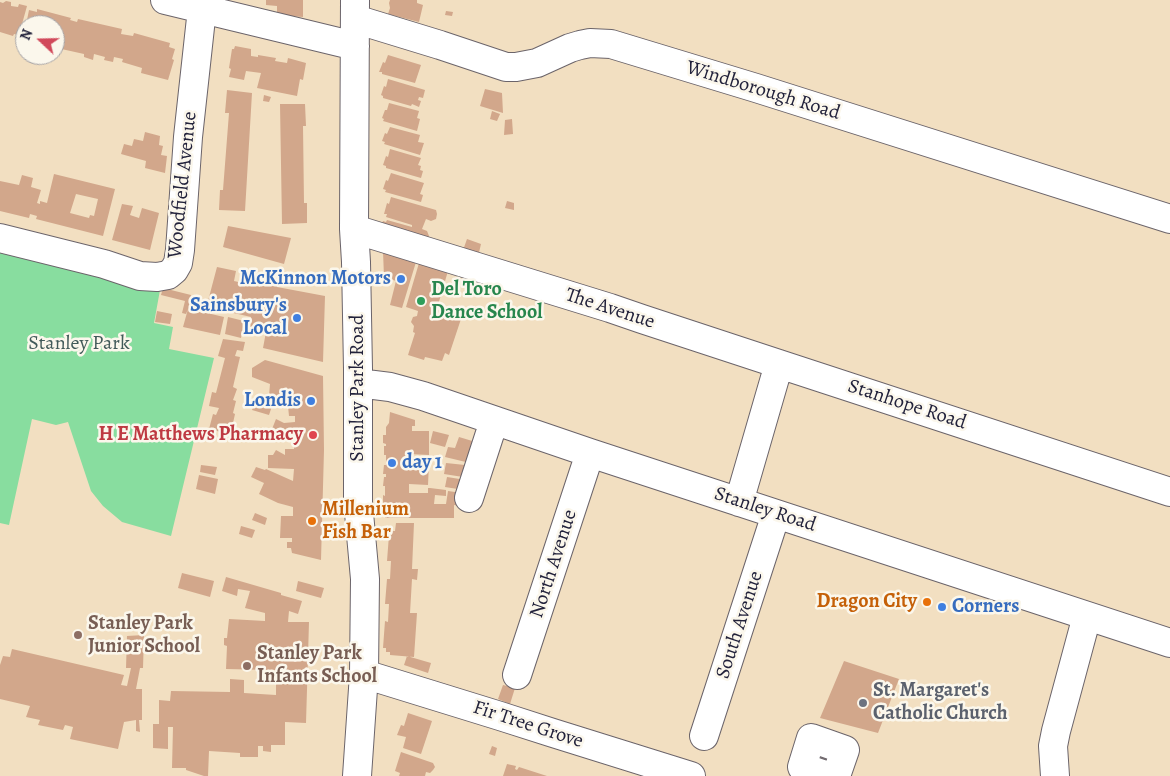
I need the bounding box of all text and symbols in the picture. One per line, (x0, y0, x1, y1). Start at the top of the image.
north arrow (15, 15, 65, 65)
text: N (16, 27, 37, 43)
street label: Windborough Road (683, 56, 843, 126)
street label: Woodfield Avenue (163, 110, 203, 260)
place label: McKinnon Motors (240, 267, 391, 291)
marker: McKinnon Motors (395, 273, 407, 285)
place label: Del Toro Dance School (431, 278, 542, 325)
street label: The Avenue (562, 283, 658, 335)
place label: Sainsbury's Local (190, 294, 287, 341)
marker: Del Toro Dance School (415, 295, 427, 307)
marker: Sainsbury's Local (291, 312, 303, 324)
street label: Stanley Park Road (346, 314, 370, 462)
park label: Stanley Park (28, 332, 130, 356)
street label: Stanhope Road (845, 375, 969, 435)
place label: Londis (244, 389, 301, 413)
marker: Londis (305, 395, 317, 407)
place label: H E Matthews Pharmacy (99, 423, 303, 447)
marker: H E Matthews Pharmacy (307, 429, 319, 441)
place label: day 1 (402, 451, 442, 475)
marker: day 1 (386, 457, 398, 469)
street label: Stanley Road (711, 482, 819, 538)
place label: Millenium Fish Bar (322, 498, 409, 545)
street label: North Avenue (525, 507, 583, 621)
marker: Millenium Fish Bar (306, 515, 318, 527)
street label: South Avenue (711, 568, 769, 682)
place label: Dragon City (817, 590, 917, 614)
place label: Corners (952, 595, 1019, 619)
marker: Dragon City (921, 596, 933, 608)
marker: Corners (936, 601, 948, 613)
place label: Stanley Park Junior School (88, 612, 200, 659)
marker: Stanley Park Junior School (72, 629, 84, 641)
place label: Stanley Park Infants School (257, 642, 377, 689)
marker: Stanley Park Infants School (241, 660, 253, 672)
place label: St. Margaret's Catholic Church (873, 679, 1008, 726)
street label: Fir Tree Grove (470, 696, 586, 754)
marker: St. Margaret's Catholic Church (857, 697, 869, 709)

